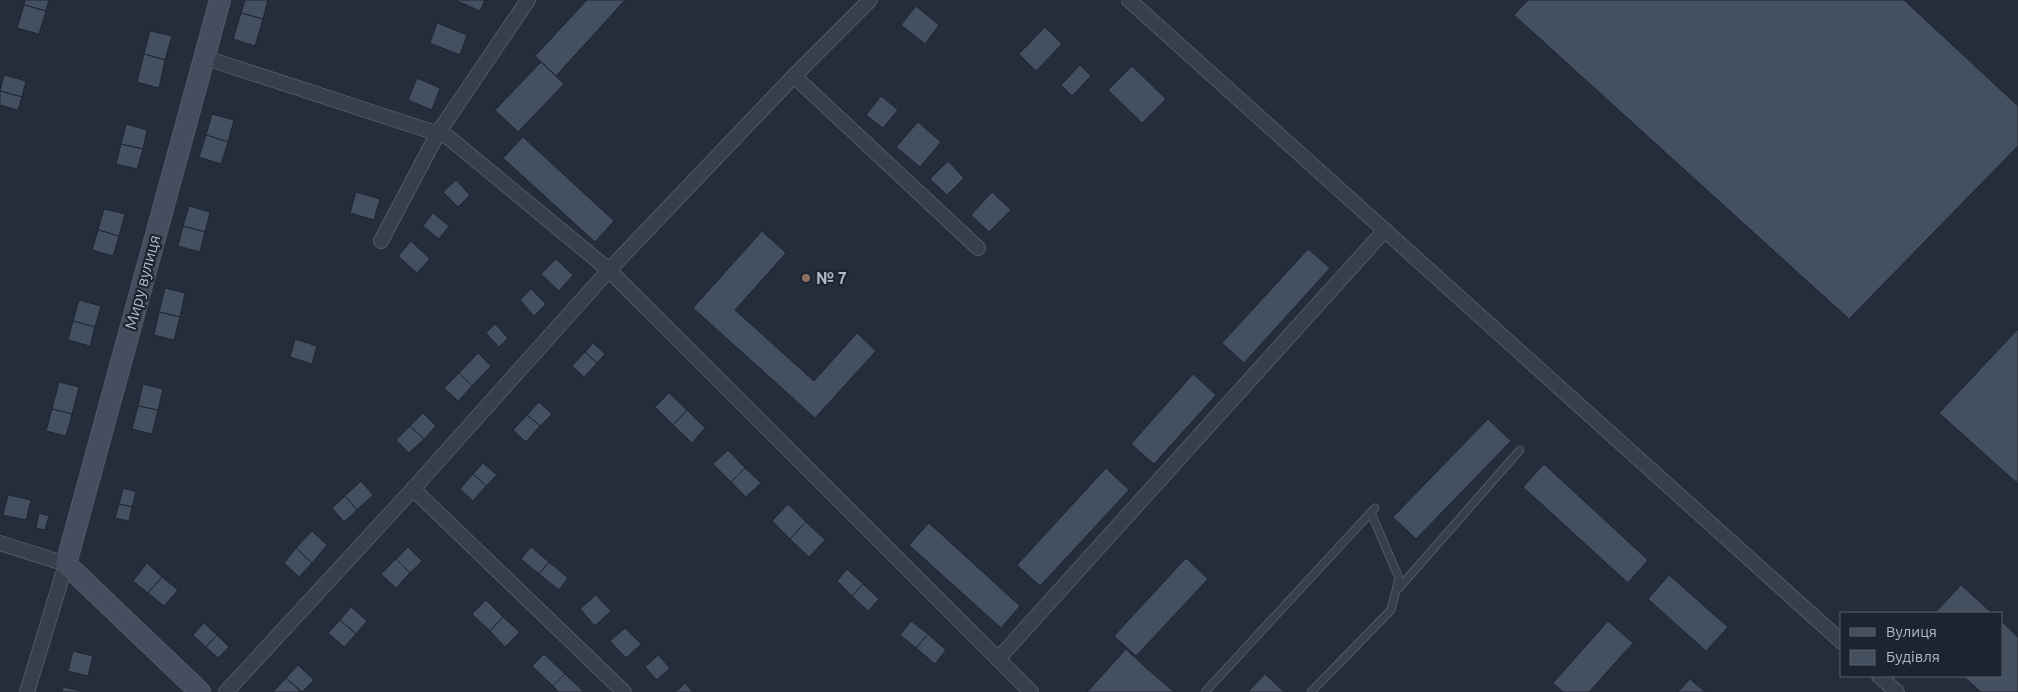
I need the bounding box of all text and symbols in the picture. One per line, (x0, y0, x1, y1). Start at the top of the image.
street label: Миру вулиця (121, 233, 163, 331)
place label: № 7 (816, 269, 847, 287)
marker: № 7 (800, 272, 812, 284)
legend (1840, 612, 2003, 677)
text: Вулиця (1886, 623, 1937, 640)
text: Будівля (1886, 648, 1940, 665)

